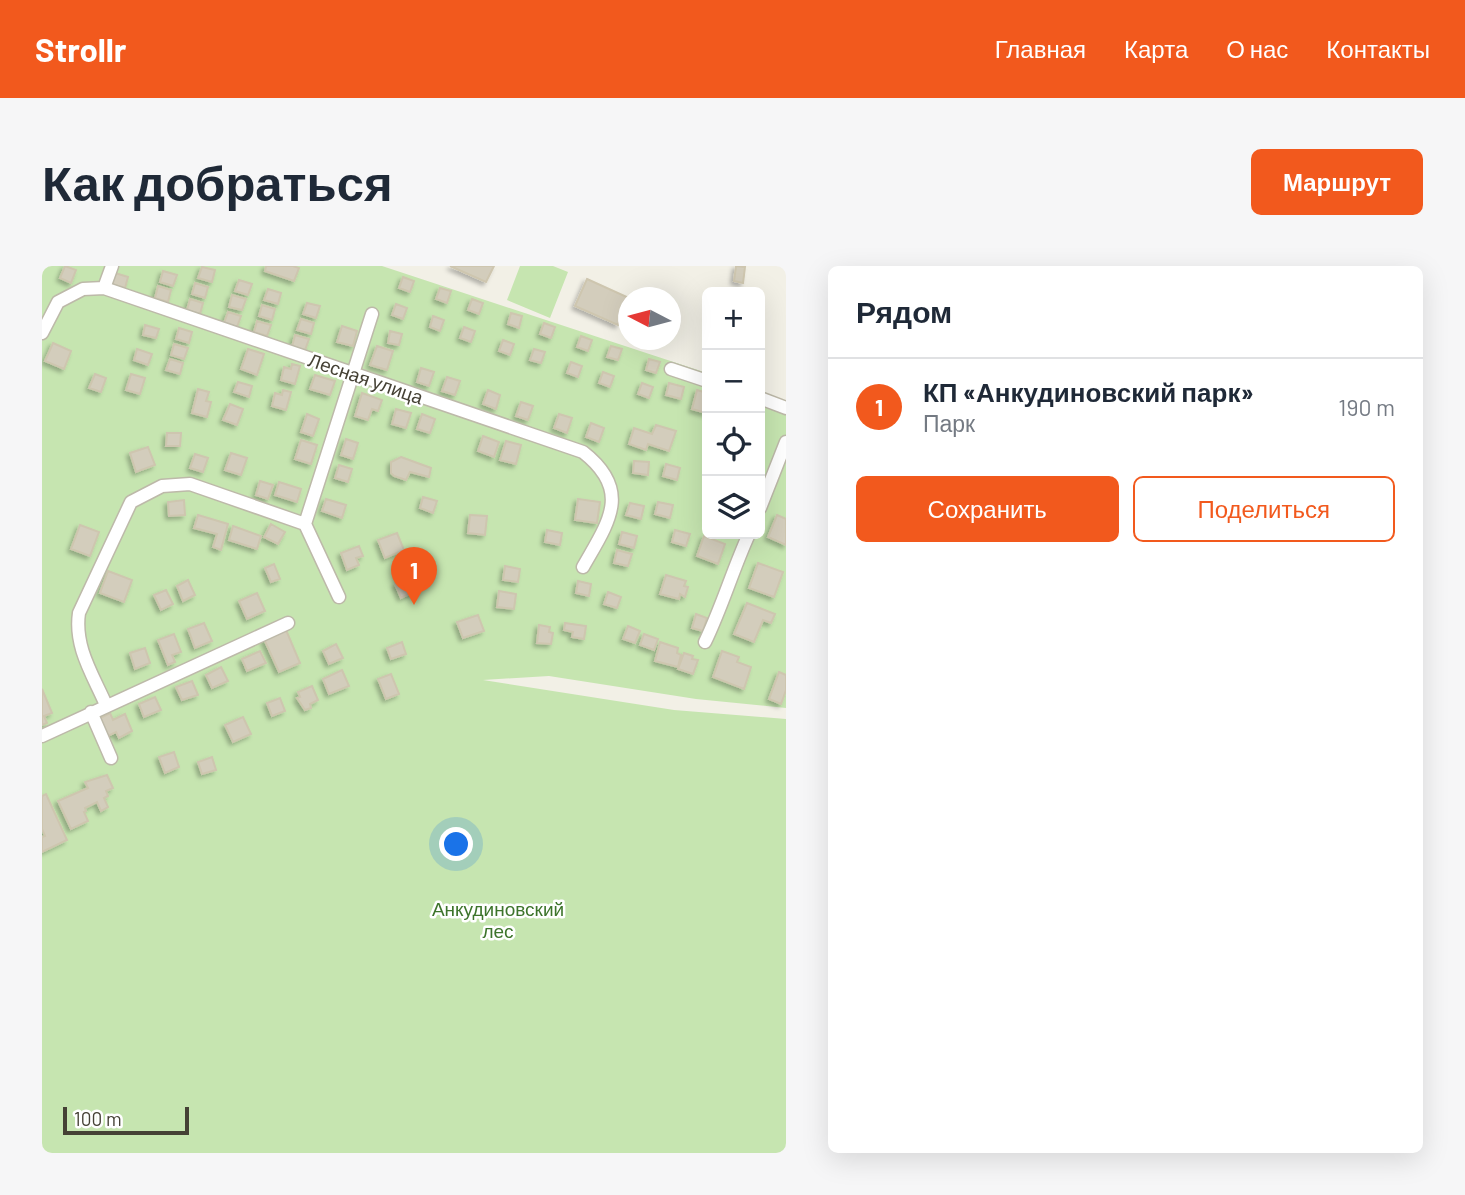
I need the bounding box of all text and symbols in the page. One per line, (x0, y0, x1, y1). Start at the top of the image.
text: Strollr (35, 29, 127, 69)
text: Главная (995, 34, 1086, 63)
text: Карта (1124, 34, 1188, 63)
text: О нас (1226, 34, 1288, 63)
text: Контакты (1326, 34, 1430, 63)
button: Маршрут (1251, 149, 1423, 215)
text: Как добраться (42, 152, 393, 211)
north arrow (618, 287, 681, 350)
map controls (702, 287, 765, 539)
button: + (702, 287, 765, 350)
text: Рядом (856, 293, 952, 329)
street label: Лесная улица (306, 348, 427, 409)
button: − (702, 350, 765, 413)
text: КП «Анкудиновский парк» (923, 376, 1254, 407)
text: 1 (875, 393, 883, 421)
text: 190 m (1338, 393, 1395, 421)
text: Парк (923, 409, 975, 437)
button: locate (702, 413, 765, 476)
button: layers (702, 476, 765, 539)
button: Сохранить (856, 476, 1119, 542)
button: Поделиться (1133, 476, 1395, 542)
pin: 1 (391, 547, 437, 605)
your location (439, 827, 473, 861)
park label: Анкудиновский лес (432, 897, 564, 942)
scale bar (63, 1104, 189, 1136)
text: 100 m (74, 1107, 122, 1130)

